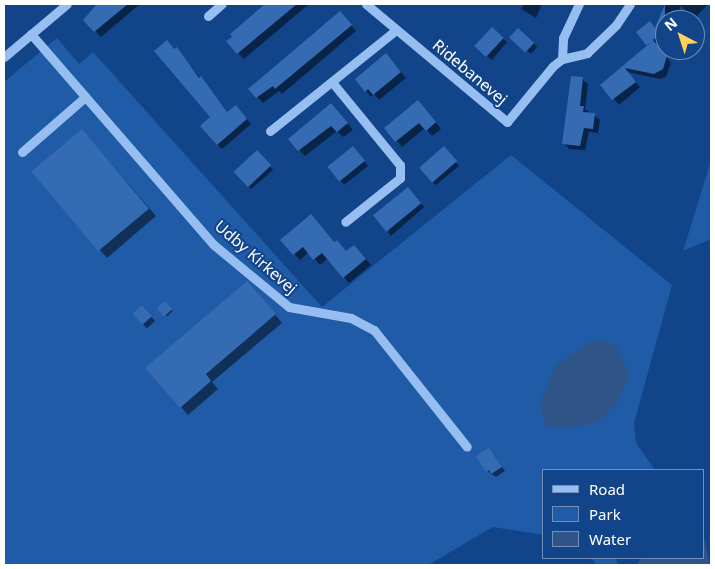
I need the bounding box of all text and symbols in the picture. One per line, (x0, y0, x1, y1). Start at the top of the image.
north arrow (655, 10, 705, 60)
text: N (660, 13, 681, 35)
street label: Ridebanevej (429, 35, 511, 109)
street label: Udby Kirkevej (211, 216, 301, 298)
legend (542, 469, 705, 559)
text: Road (589, 479, 625, 499)
text: Park (589, 504, 621, 524)
text: Water (589, 529, 631, 549)

